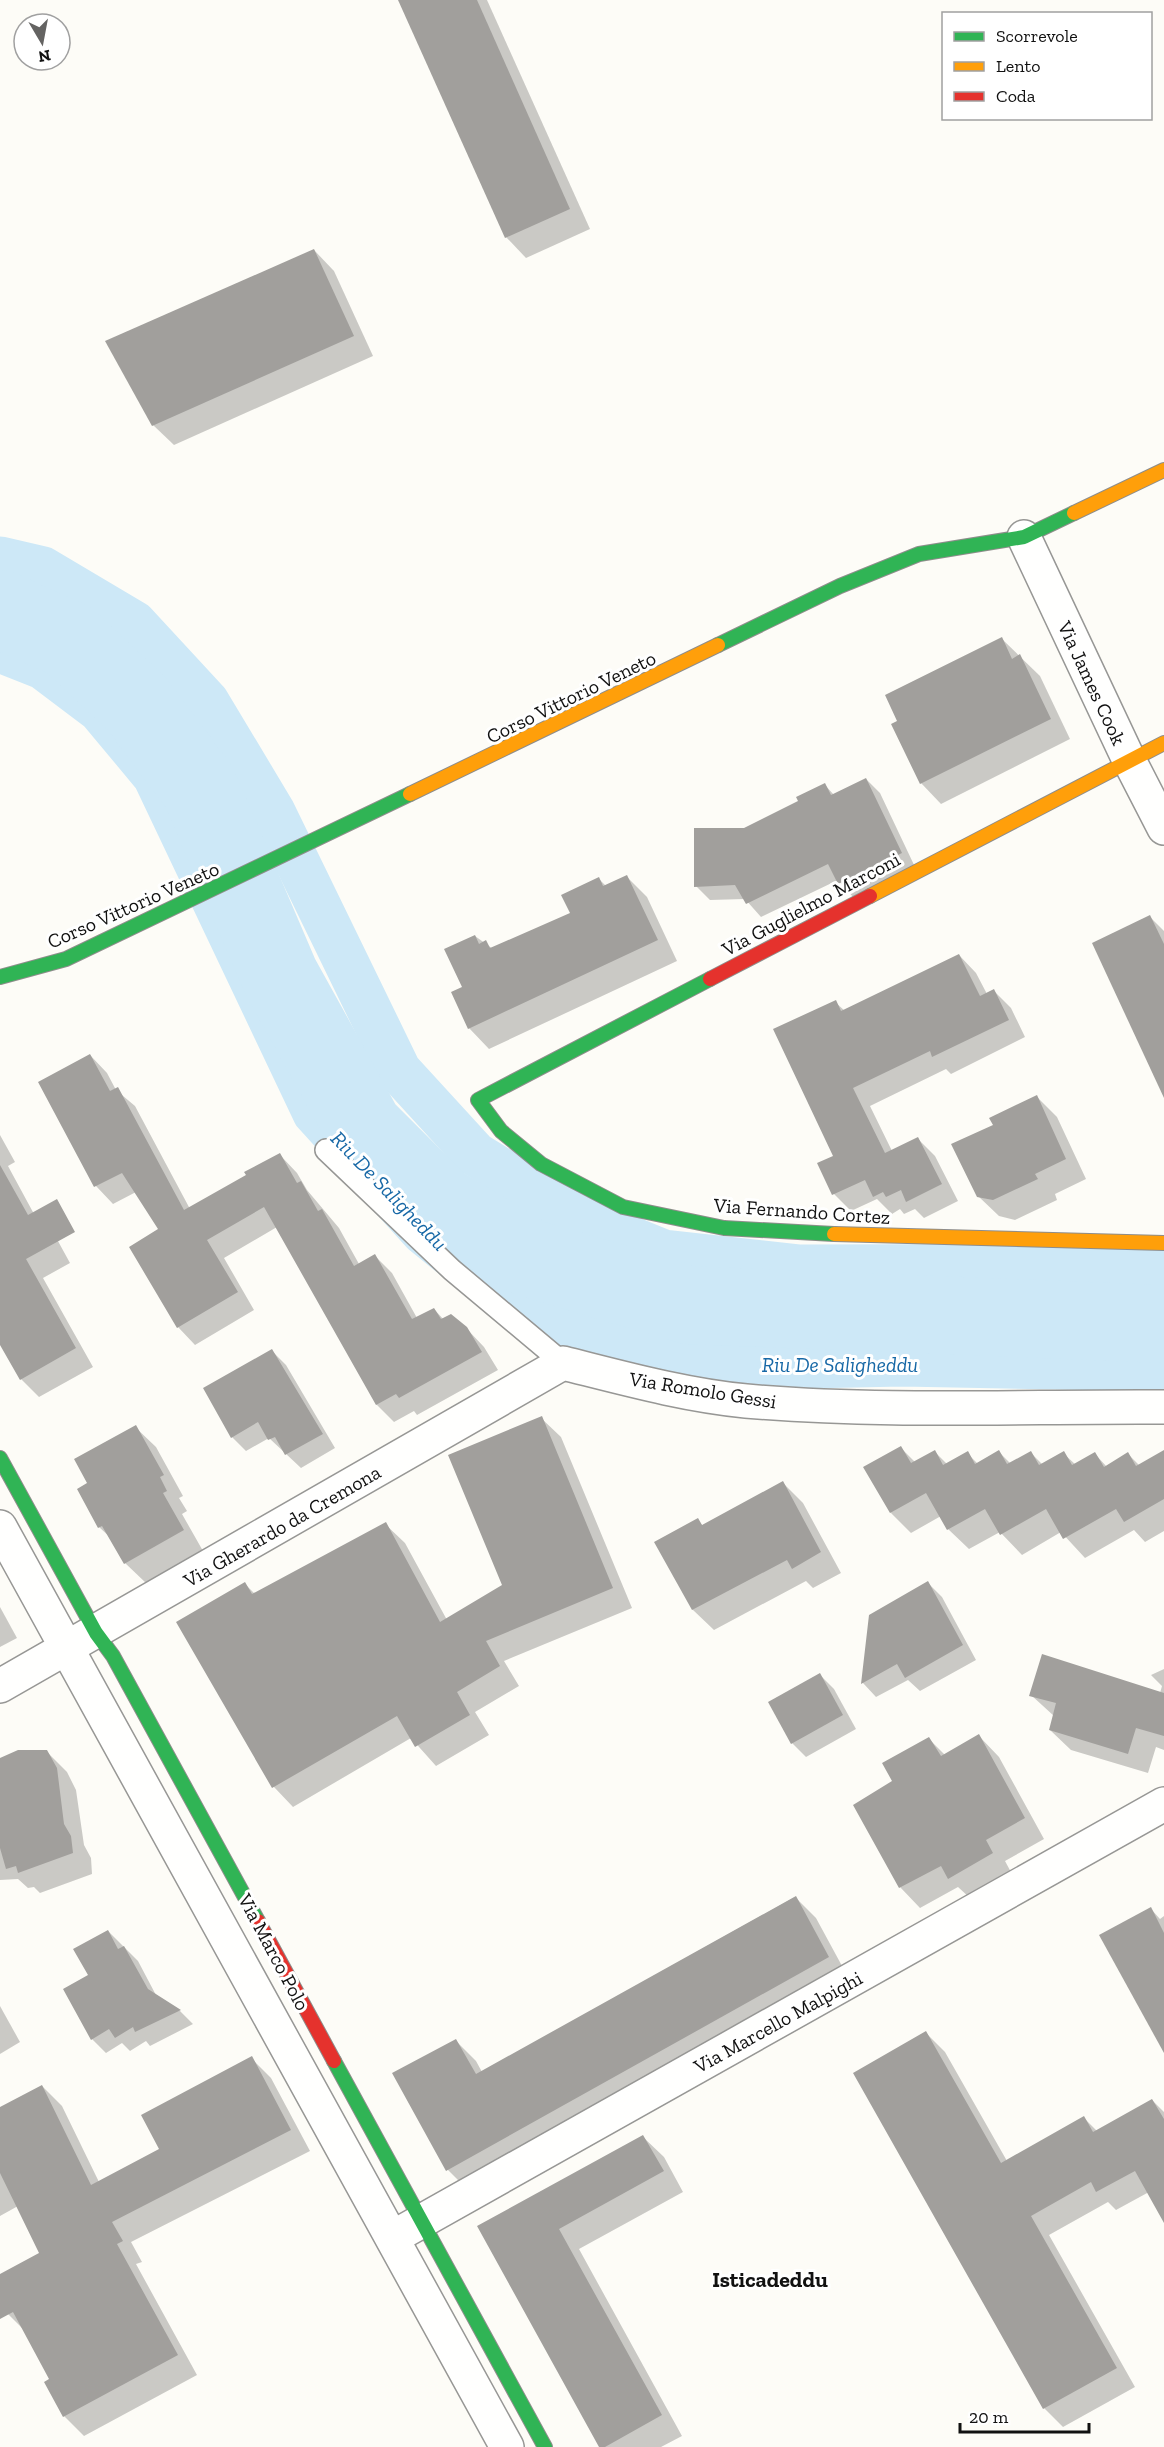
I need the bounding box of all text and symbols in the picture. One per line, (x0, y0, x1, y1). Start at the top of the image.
north arrow (12, 12, 72, 72)
legend (942, 12, 1152, 120)
text: Scorrevole (996, 25, 1078, 47)
text: N (37, 46, 52, 67)
text: Lento (996, 55, 1041, 77)
text: Coda (996, 85, 1036, 107)
street label: Via James Cook (1052, 616, 1131, 749)
street label: Corso Vittorio Veneto (482, 646, 660, 748)
street label: Via Guglielmo Marconi (717, 847, 904, 962)
street label: Corso Vittorio Veneto (43, 856, 223, 954)
water label: Riu De Saligheddu (326, 1126, 453, 1256)
street label: Via Fernando Cortez (712, 1193, 891, 1229)
water label: Riu De Saligheddu (762, 1352, 918, 1377)
street label: Via Romolo Gessi (627, 1366, 779, 1414)
street label: Via Gherardo da Cremona (178, 1460, 385, 1593)
street label: Via Marco Polo (233, 1889, 315, 2014)
street label: Via Marcello Malpighi (689, 1966, 867, 2079)
district label: Isticadeddu (712, 2266, 828, 2293)
scale bar (960, 2396, 1089, 2434)
text: 20 m (969, 2406, 1009, 2428)

